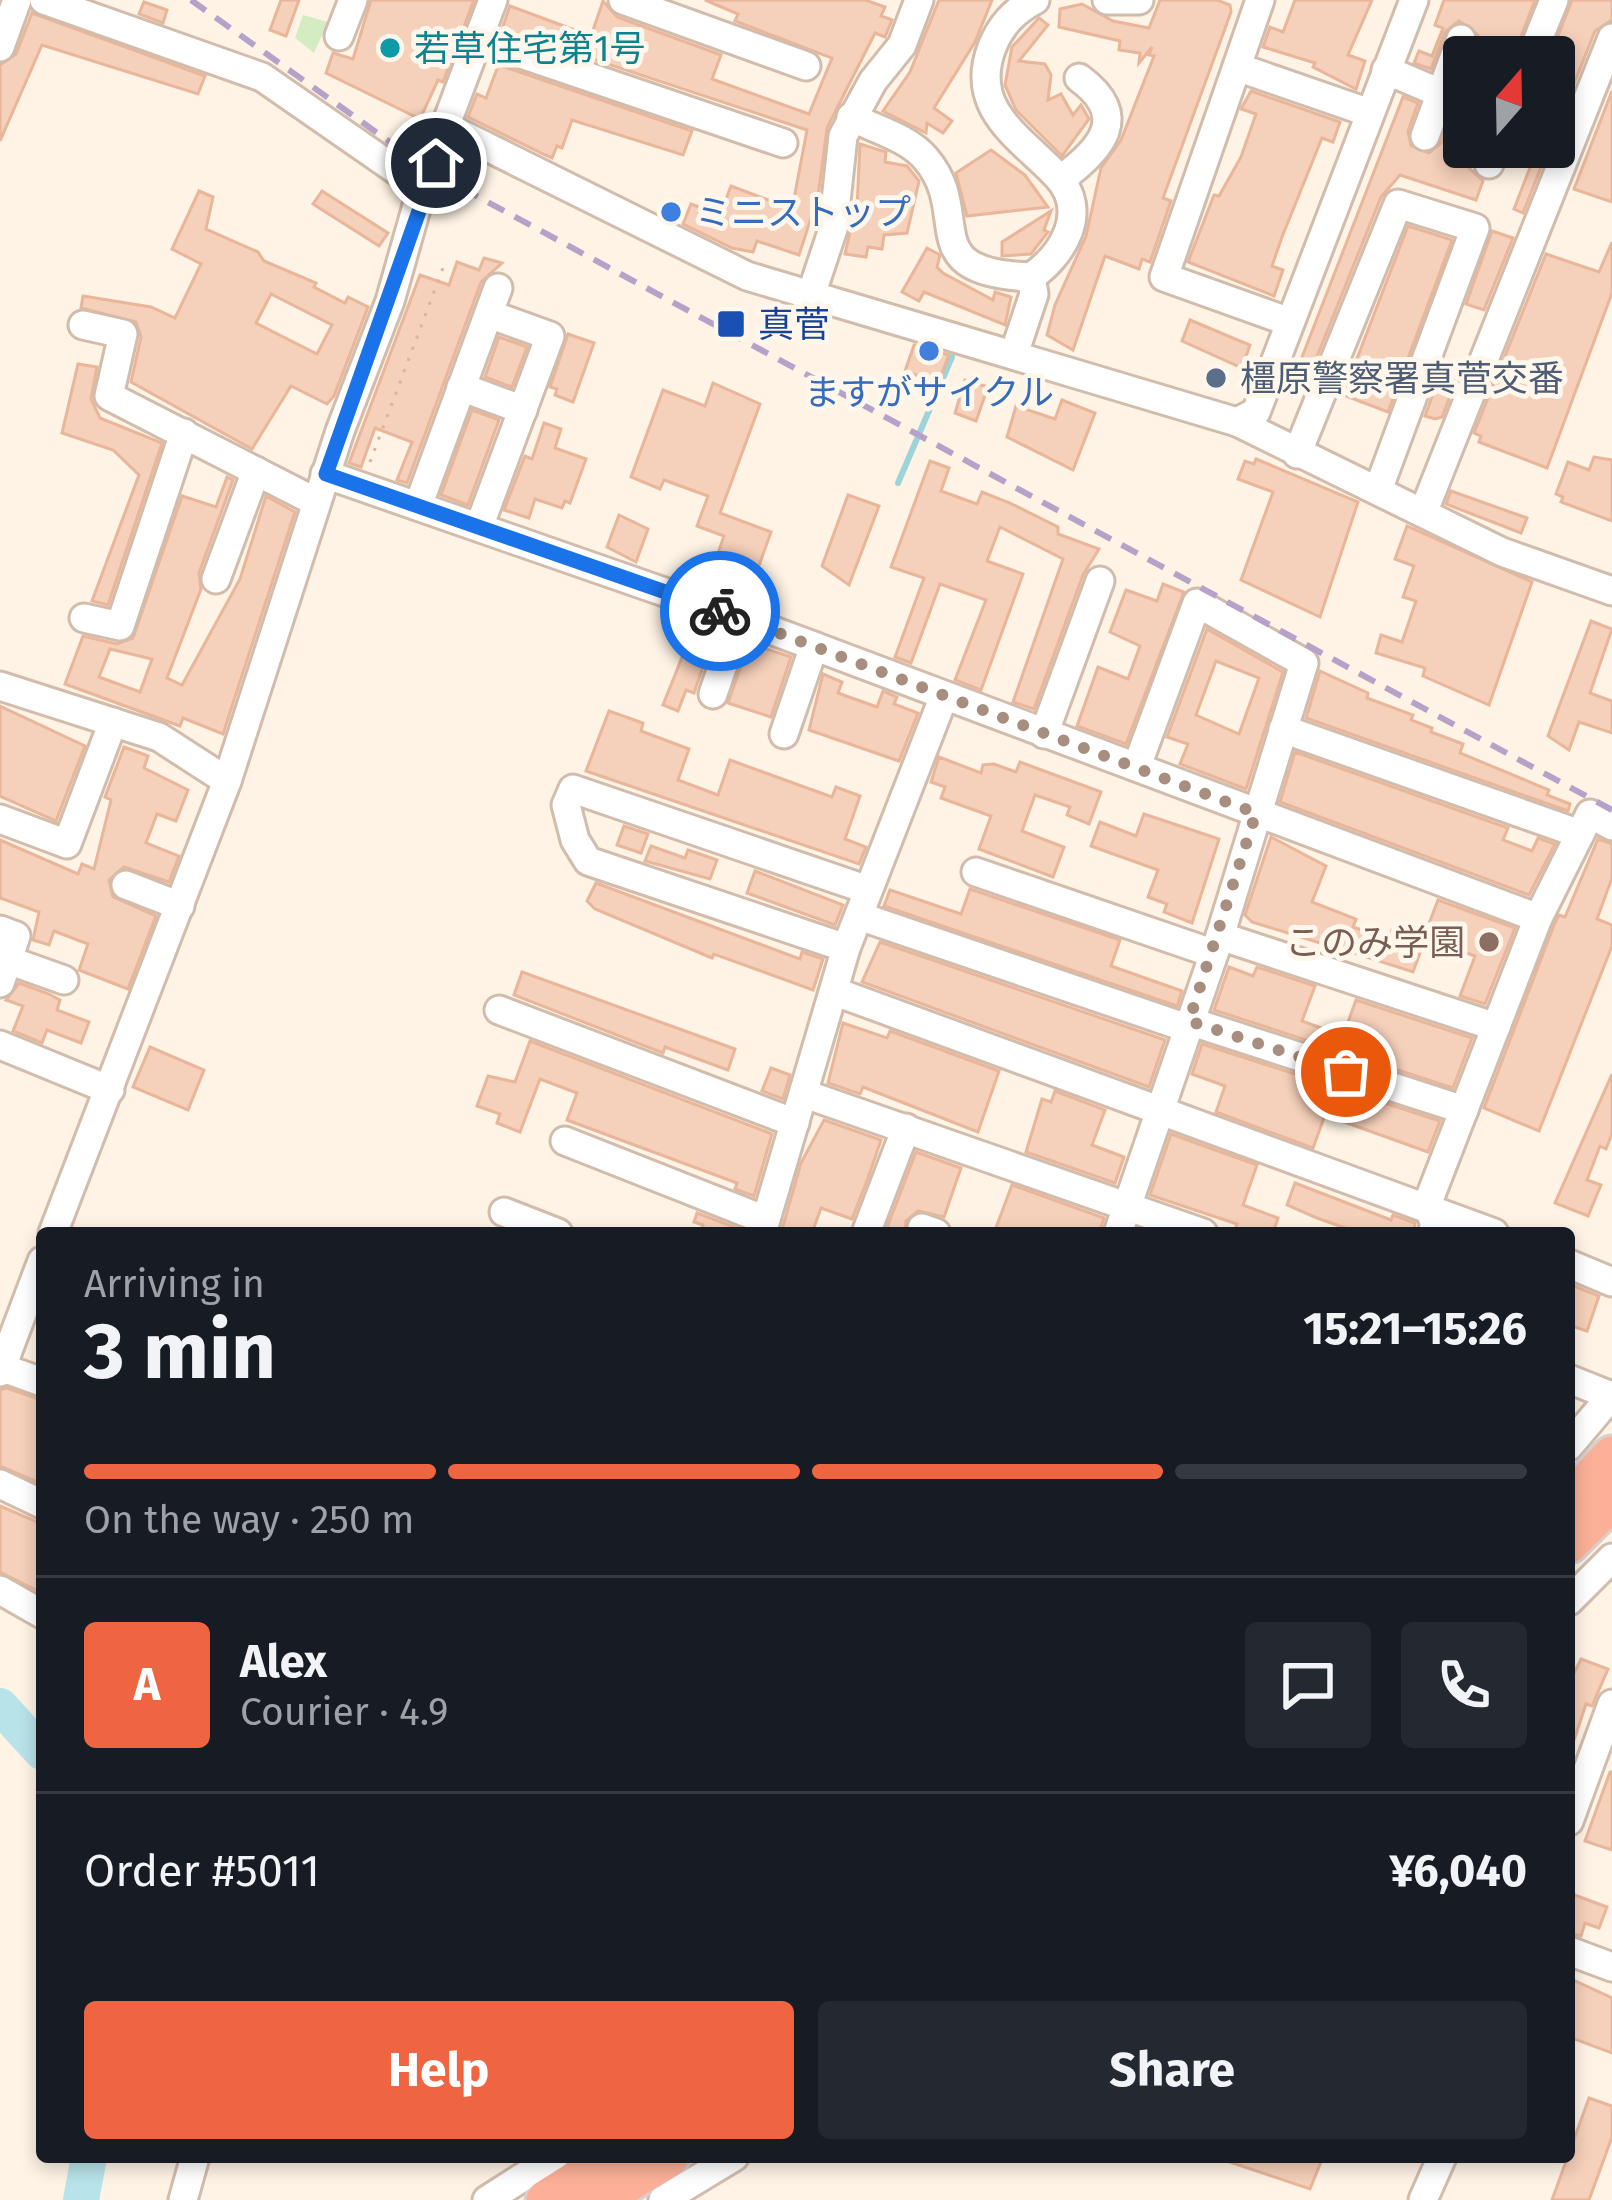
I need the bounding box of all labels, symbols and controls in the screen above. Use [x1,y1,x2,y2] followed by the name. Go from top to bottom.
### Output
[414,27,646,71] place label: 若草住宅第1号
[377,35,403,61] marker: 若草住宅第1号
[1443,36,1575,168] north arrow
[1443,36,1575,168] map controls
[385,112,487,214] pin
[403,130,469,196] icon: home
[695,191,911,235] place label: ミニストップ
[658,199,684,225] marker: ミニストップ
[758,303,830,347] place label: 真菅
[715,308,747,340] marker: 真菅
[916,338,942,364] marker: ますがサイクル
[1240,357,1564,401] place label: 橿原警察署真菅交番
[1203,365,1229,391] marker: 橿原警察署真菅交番
[804,371,1054,415] place label: ますがサイクル
[660,551,780,671] courier
[687,578,753,644] icon: bike
[1285,921,1465,965] place label: このみ学園
[1476,929,1502,955] marker: このみ学園
[1295,1021,1397,1123] pin
[1313,1039,1379,1105] icon: bag
[84,1261,265,1307] text: Arriving in
[1303,1302,1527,1356] text: 15:21–15:26
[84,1305,276,1399] text: 3 min
[84,1497,414,1543] text: On the way · 250 m
[1245,1622,1371,1748] button: chat
[1401,1622,1527,1748] button: phone
[240,1635,327,1689] text: Alex
[134,1658,160,1712] text: A
[240,1689,449,1735] text: Courier · 4.9
[84,1844,320,1898] text: Order #5011
[1389,1844,1527,1898] text: ¥6,040
[84,2001,794,2139] button: Help
[818,2001,1527,2139] button: Share

